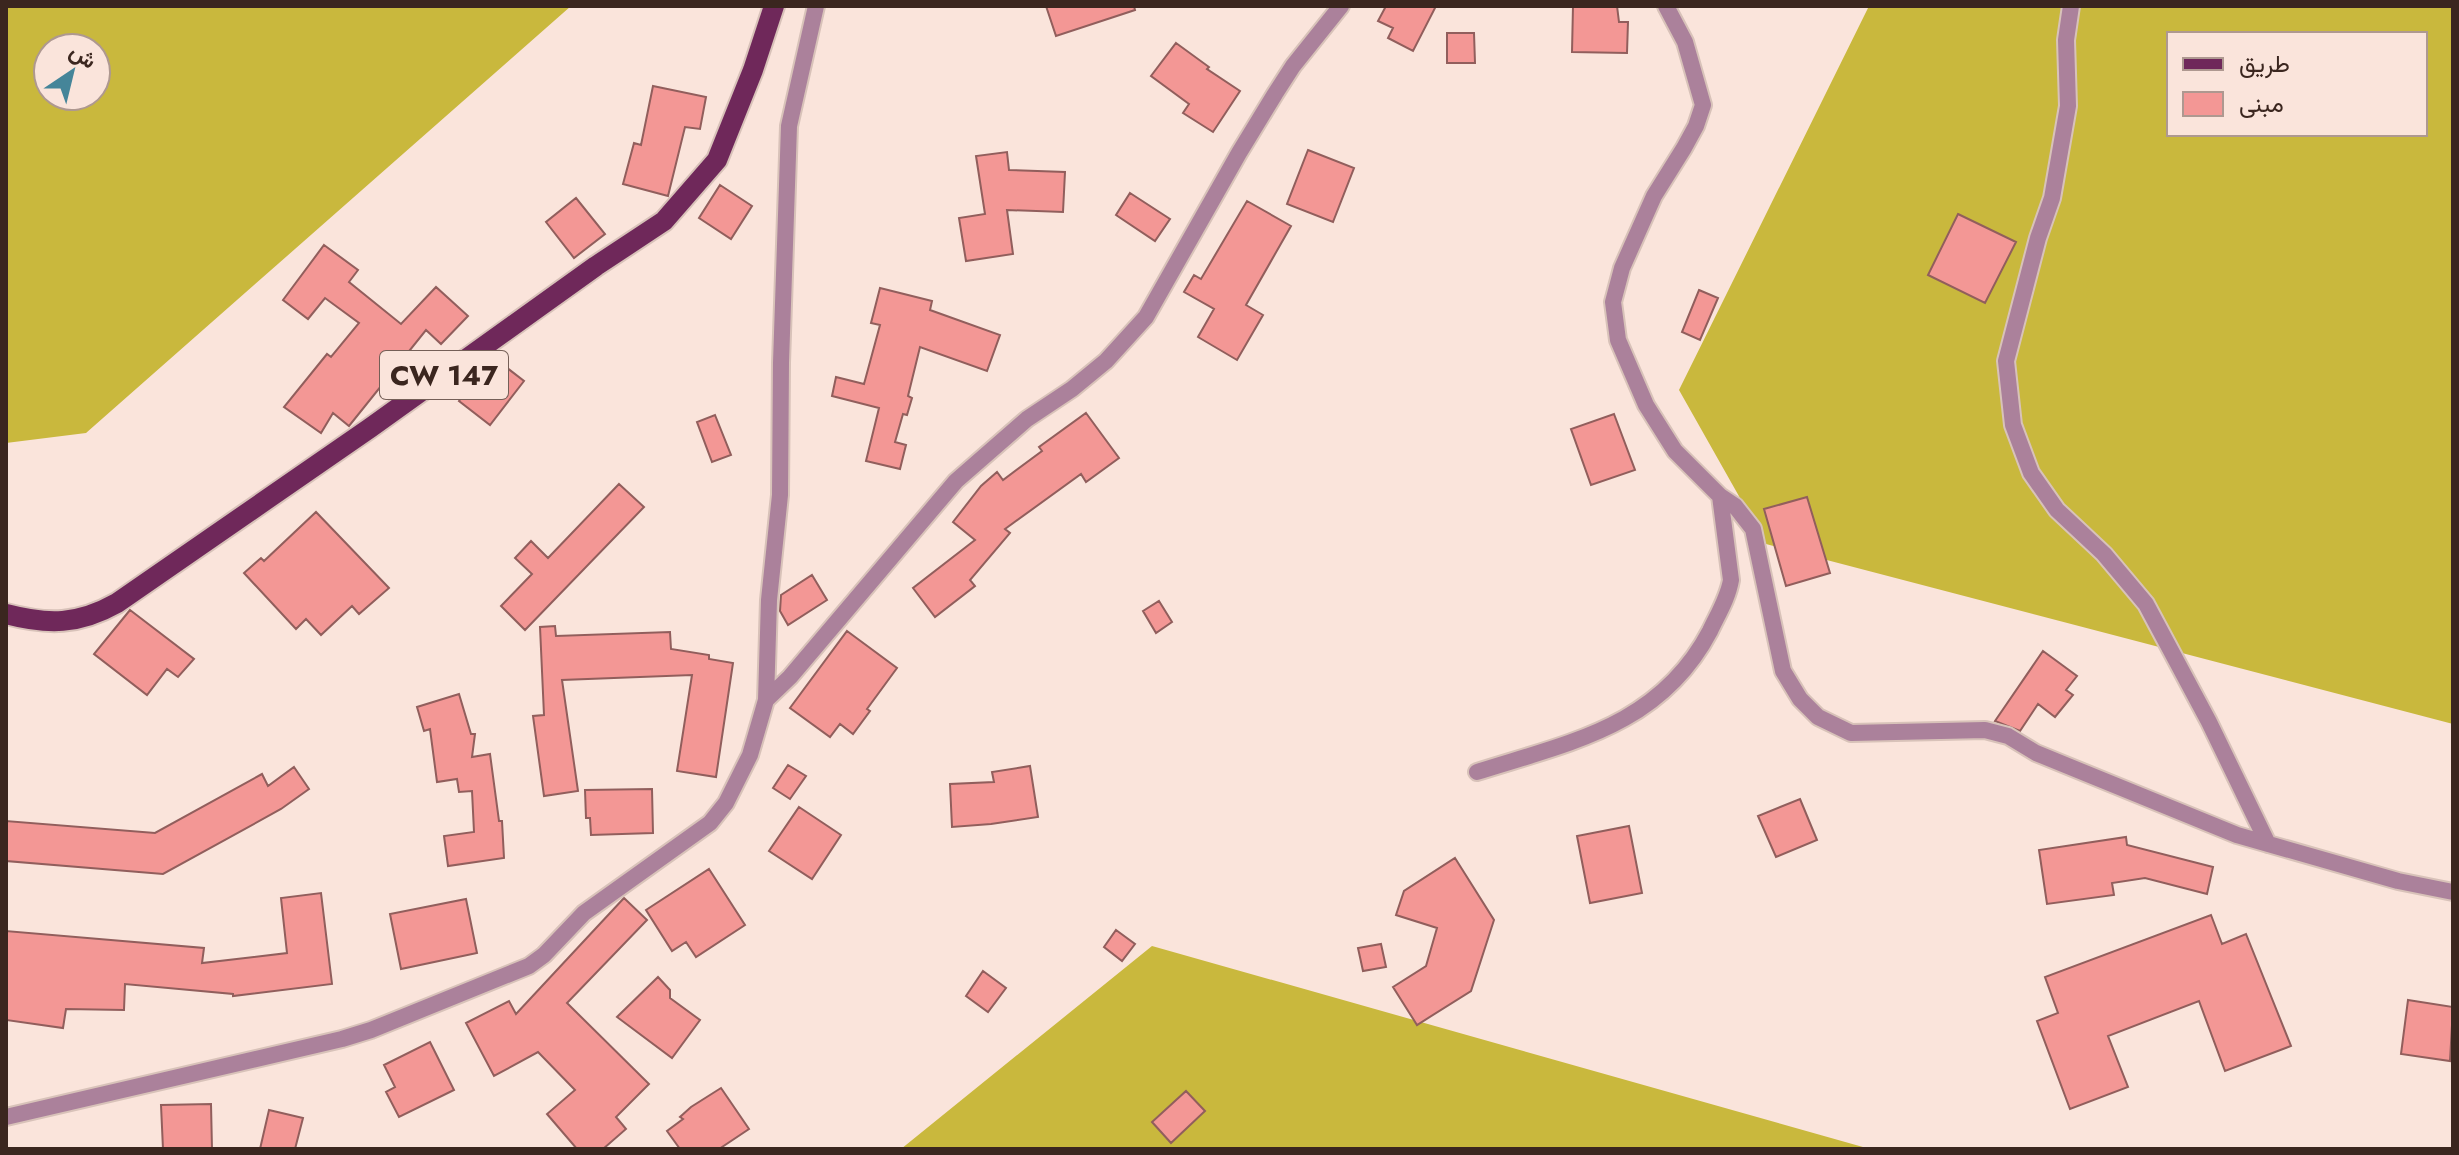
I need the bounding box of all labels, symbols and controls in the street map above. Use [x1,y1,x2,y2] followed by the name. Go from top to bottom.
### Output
[32,32,112,112] north arrow
[2167,32,2427,136] legend
[63,35,103,76] text: ش
[2239,46,2290,81] text: طريق
[2239,86,2284,121] text: مبنى
[380,351,508,399] road number: CW 147

